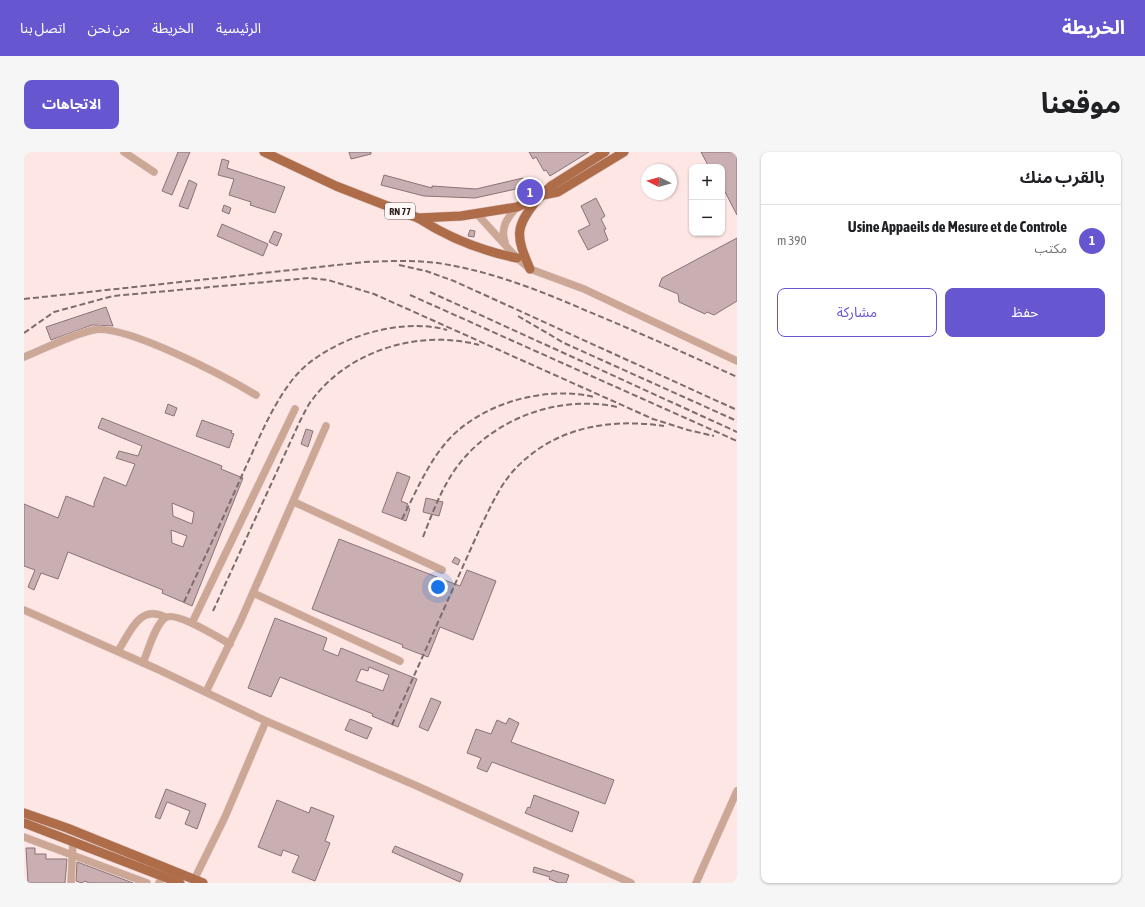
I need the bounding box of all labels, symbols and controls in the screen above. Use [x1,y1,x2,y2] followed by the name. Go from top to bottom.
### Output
[1062,16,1125,38] text: الخريطة
[20,20,66,36] text: اتصل بنا
[88,20,130,36] text: من نحن
[152,20,194,36] text: الخريطة
[216,20,261,36] text: الرئيسية
[24,80,119,129] button: الاتجاهات
[1041,87,1121,119] text: موقعنا
[641,164,677,200] north arrow
[689,164,725,236] map controls
[689,164,725,200] button: +
[1020,167,1105,187] text: بالقرب منك
[517,177,543,207] pin: 1
[689,200,725,236] button: −
[385,203,415,219] road number: RN 77
[848,218,1067,235] text: Usine Appaeils de Mesure et de Controle
[777,233,807,248] text: 390 m
[1089,233,1095,248] text: 1
[1035,241,1067,256] text: مكتب
[777,288,937,337] button: مشاركة
[945,288,1105,337] button: حفظ
[428,577,448,597] your location

